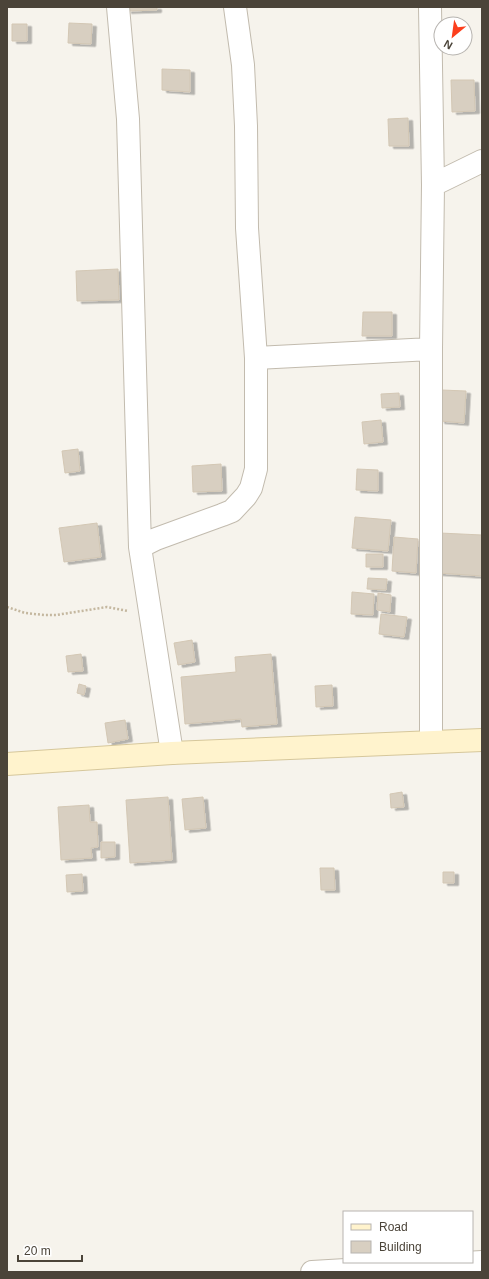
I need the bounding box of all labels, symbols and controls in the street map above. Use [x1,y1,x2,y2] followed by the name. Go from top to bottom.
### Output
[433,16,473,56] north arrow
[442,38,455,52] text: N
[343,1211,473,1263] legend
[379,1220,408,1234] text: Road
[18,1237,82,1263] scale bar
[379,1240,422,1254] text: Building
[24,1244,51,1258] text: 20 m

